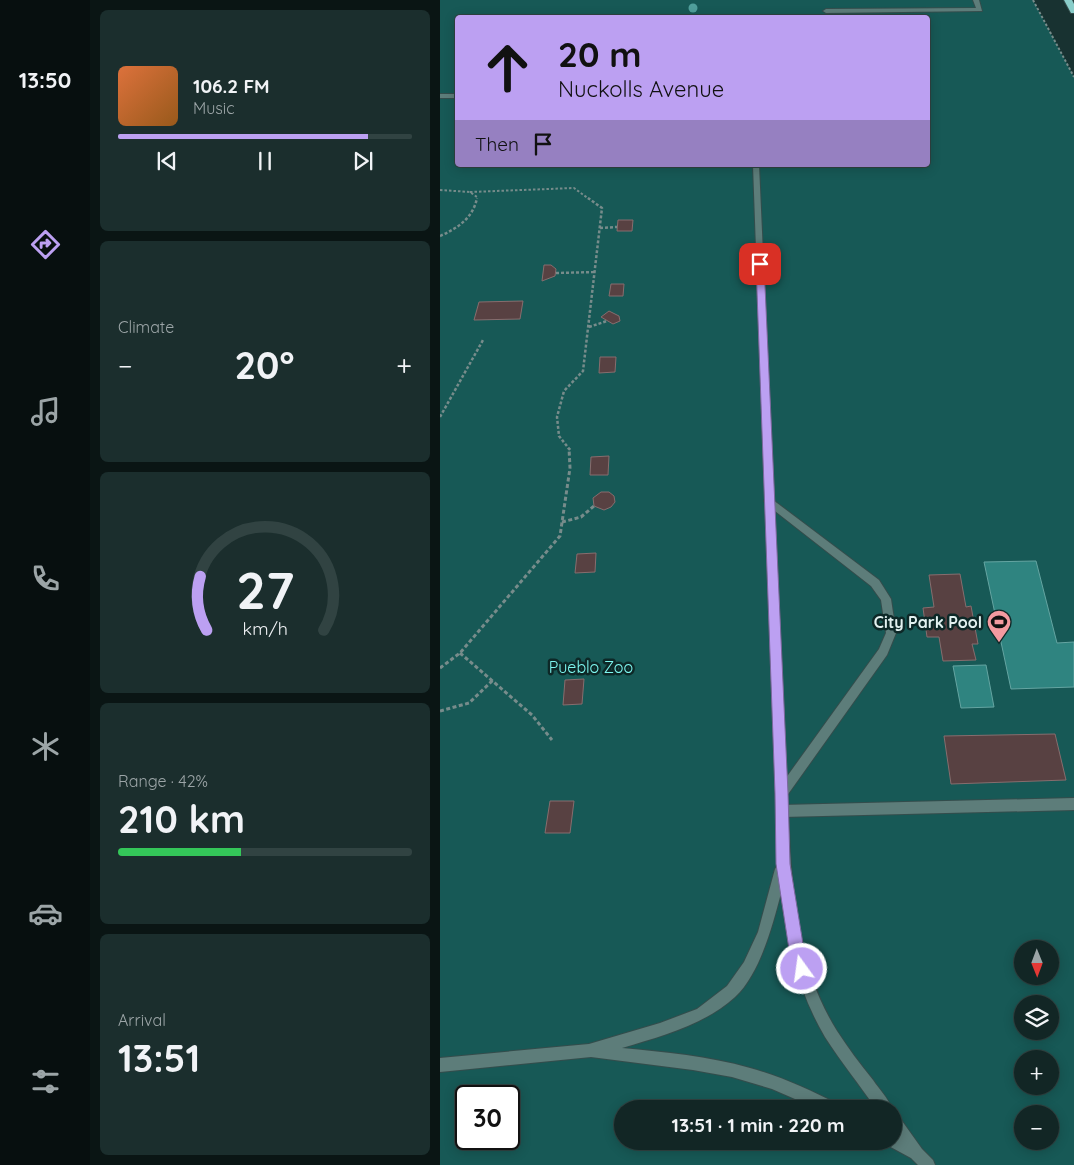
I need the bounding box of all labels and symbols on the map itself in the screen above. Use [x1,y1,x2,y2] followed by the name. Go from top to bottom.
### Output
[739,243,781,285] pin
[986,609,1012,643] sports icon: City Park Pool
[874,612,982,632] place label: City Park Pool
[549,657,633,677] park label: Pueblo Zoo
[1014,940,1059,985] north arrow
[775,942,827,994] position arrow
[455,1085,520,1150] speed limit sign: 30

